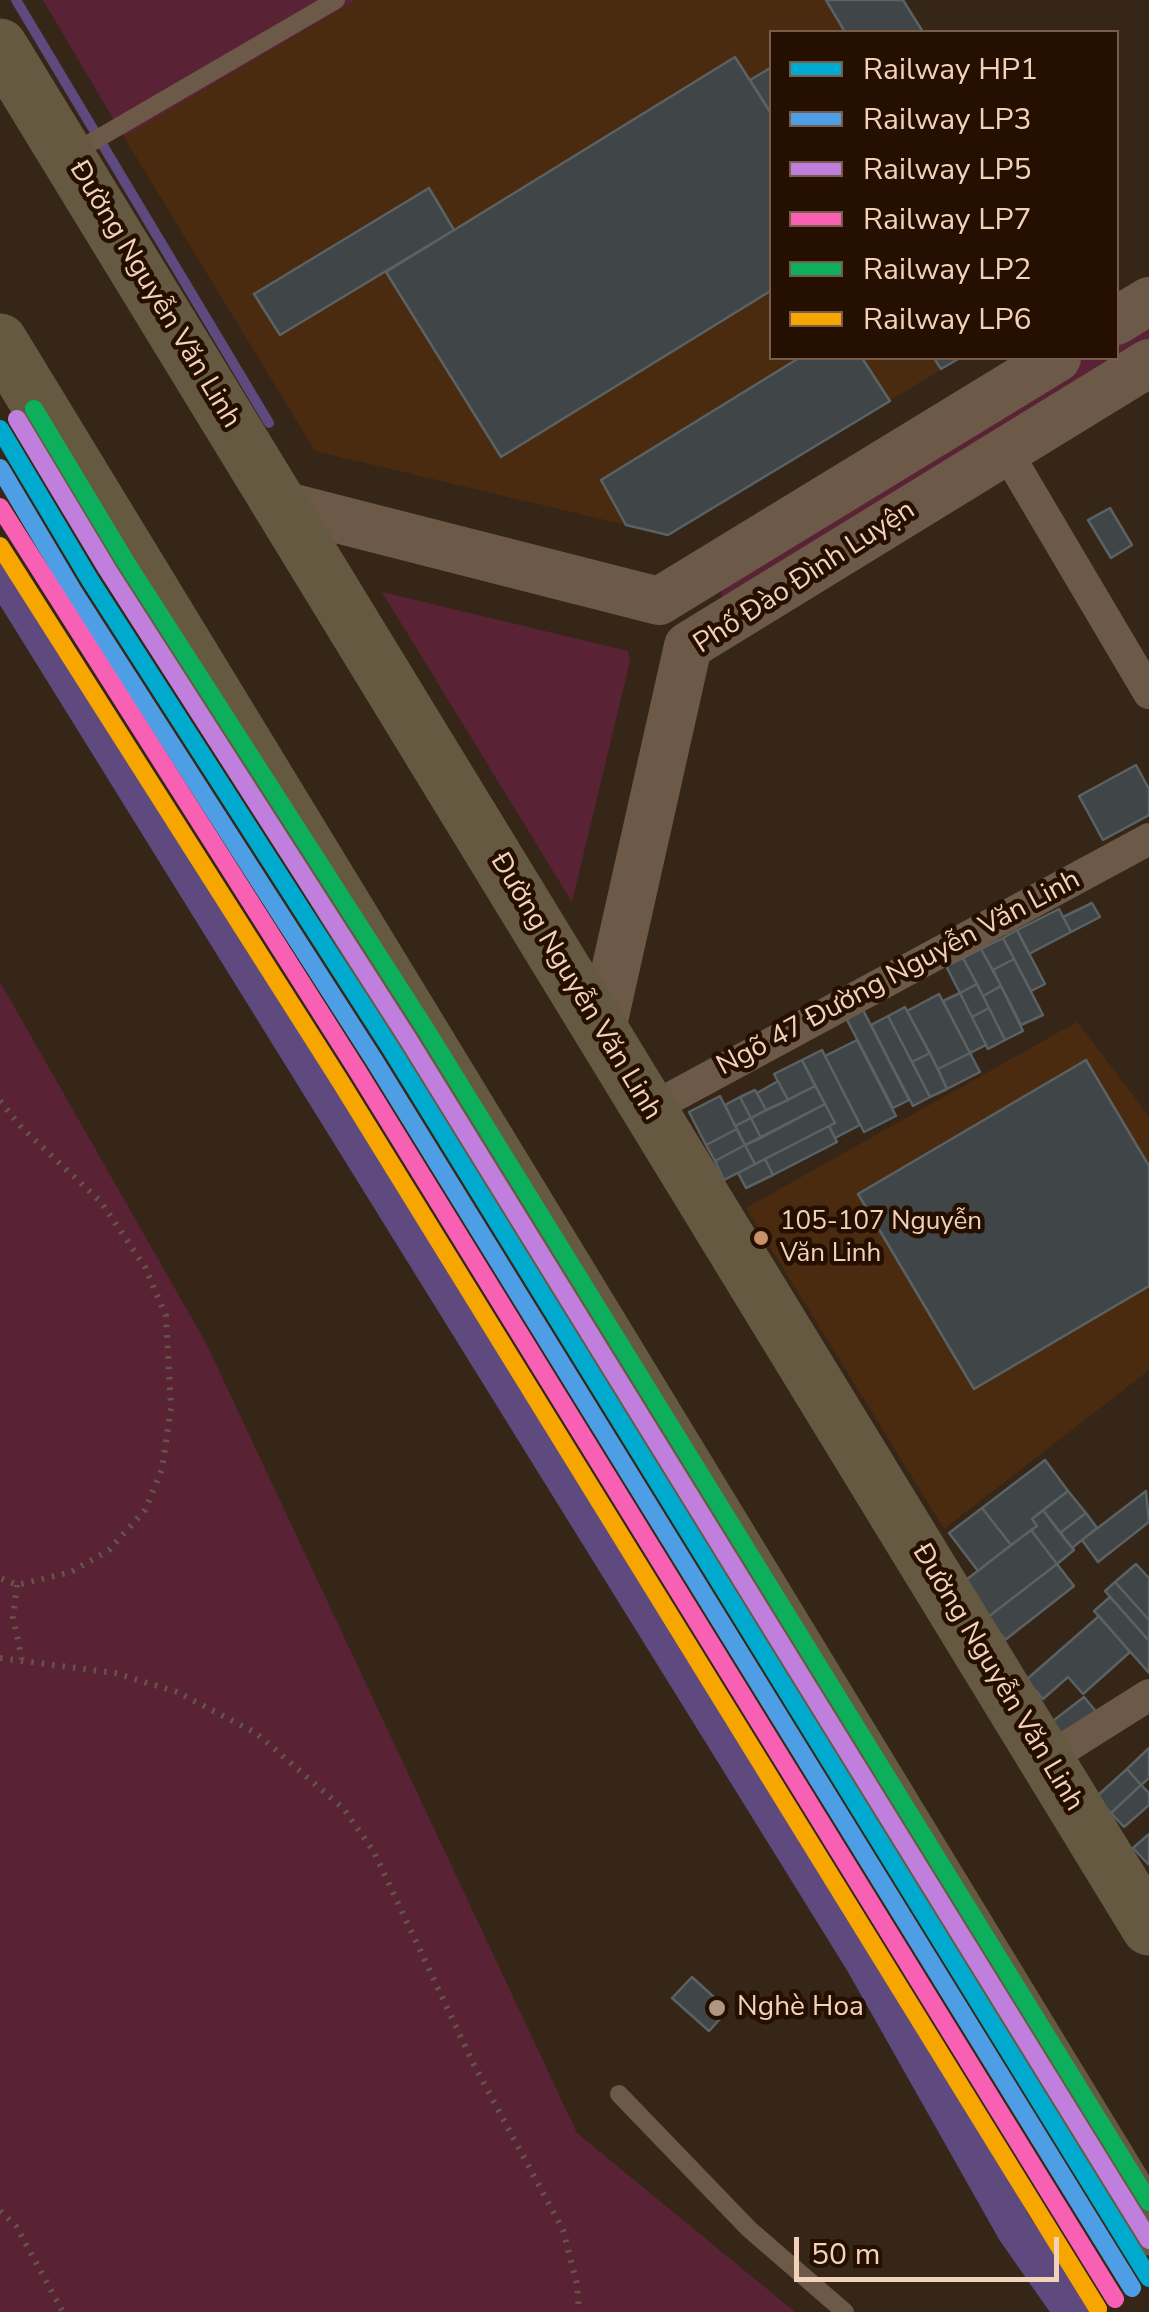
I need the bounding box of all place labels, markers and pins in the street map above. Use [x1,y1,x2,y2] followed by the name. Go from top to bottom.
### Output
[780,1207,982,1268] place label: 105-107 Nguyễn Văn Linh
[751,1228,771,1248] marker: 105-107 Nguyễn Văn Linh
[737,1991,864,2025] place label: Nghè Hoa
[706,1997,728,2019] marker: Nghè Hoa

